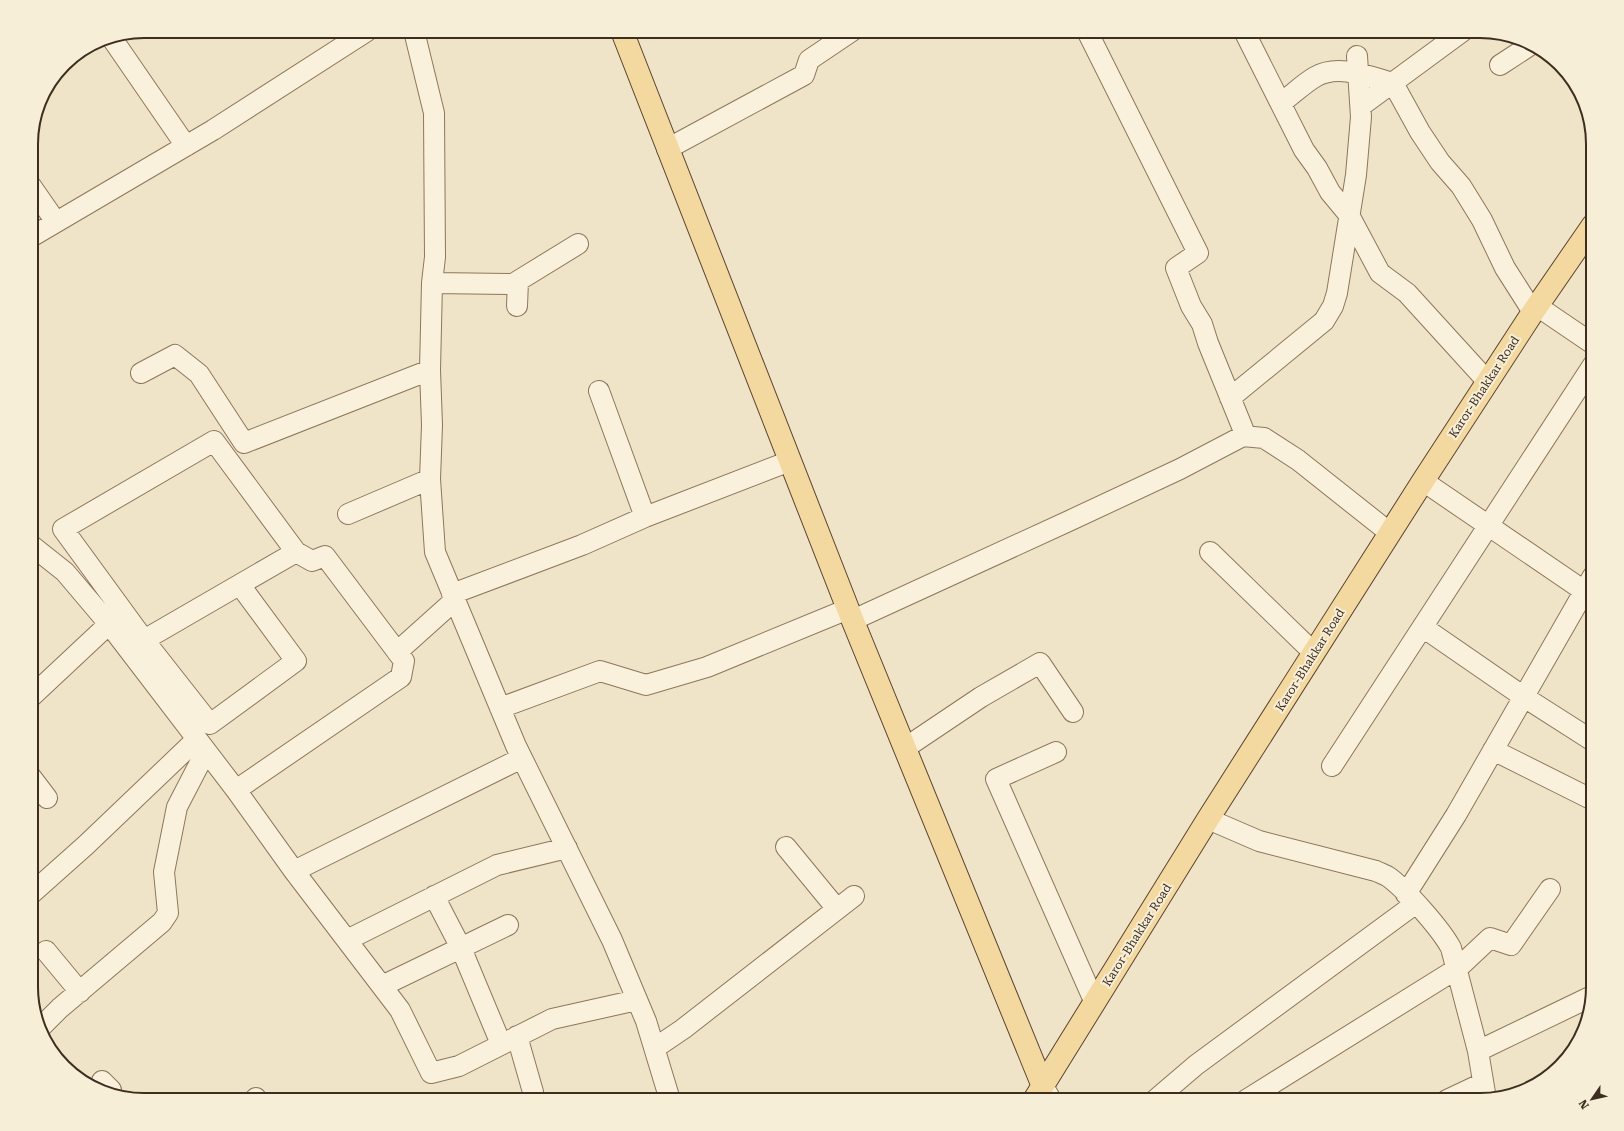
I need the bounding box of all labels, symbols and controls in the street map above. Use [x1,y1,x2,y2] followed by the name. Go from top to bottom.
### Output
[1446,333,1522,440] street label: Karor-Bhakkar Road
[1273,606,1347,714] street label: Karor-Bhakkar Road
[1100,881,1174,989] street label: Karor-Bhakkar Road
[1572,1079,1612,1119] north arrow
[1576,1097,1592,1111] text: N

